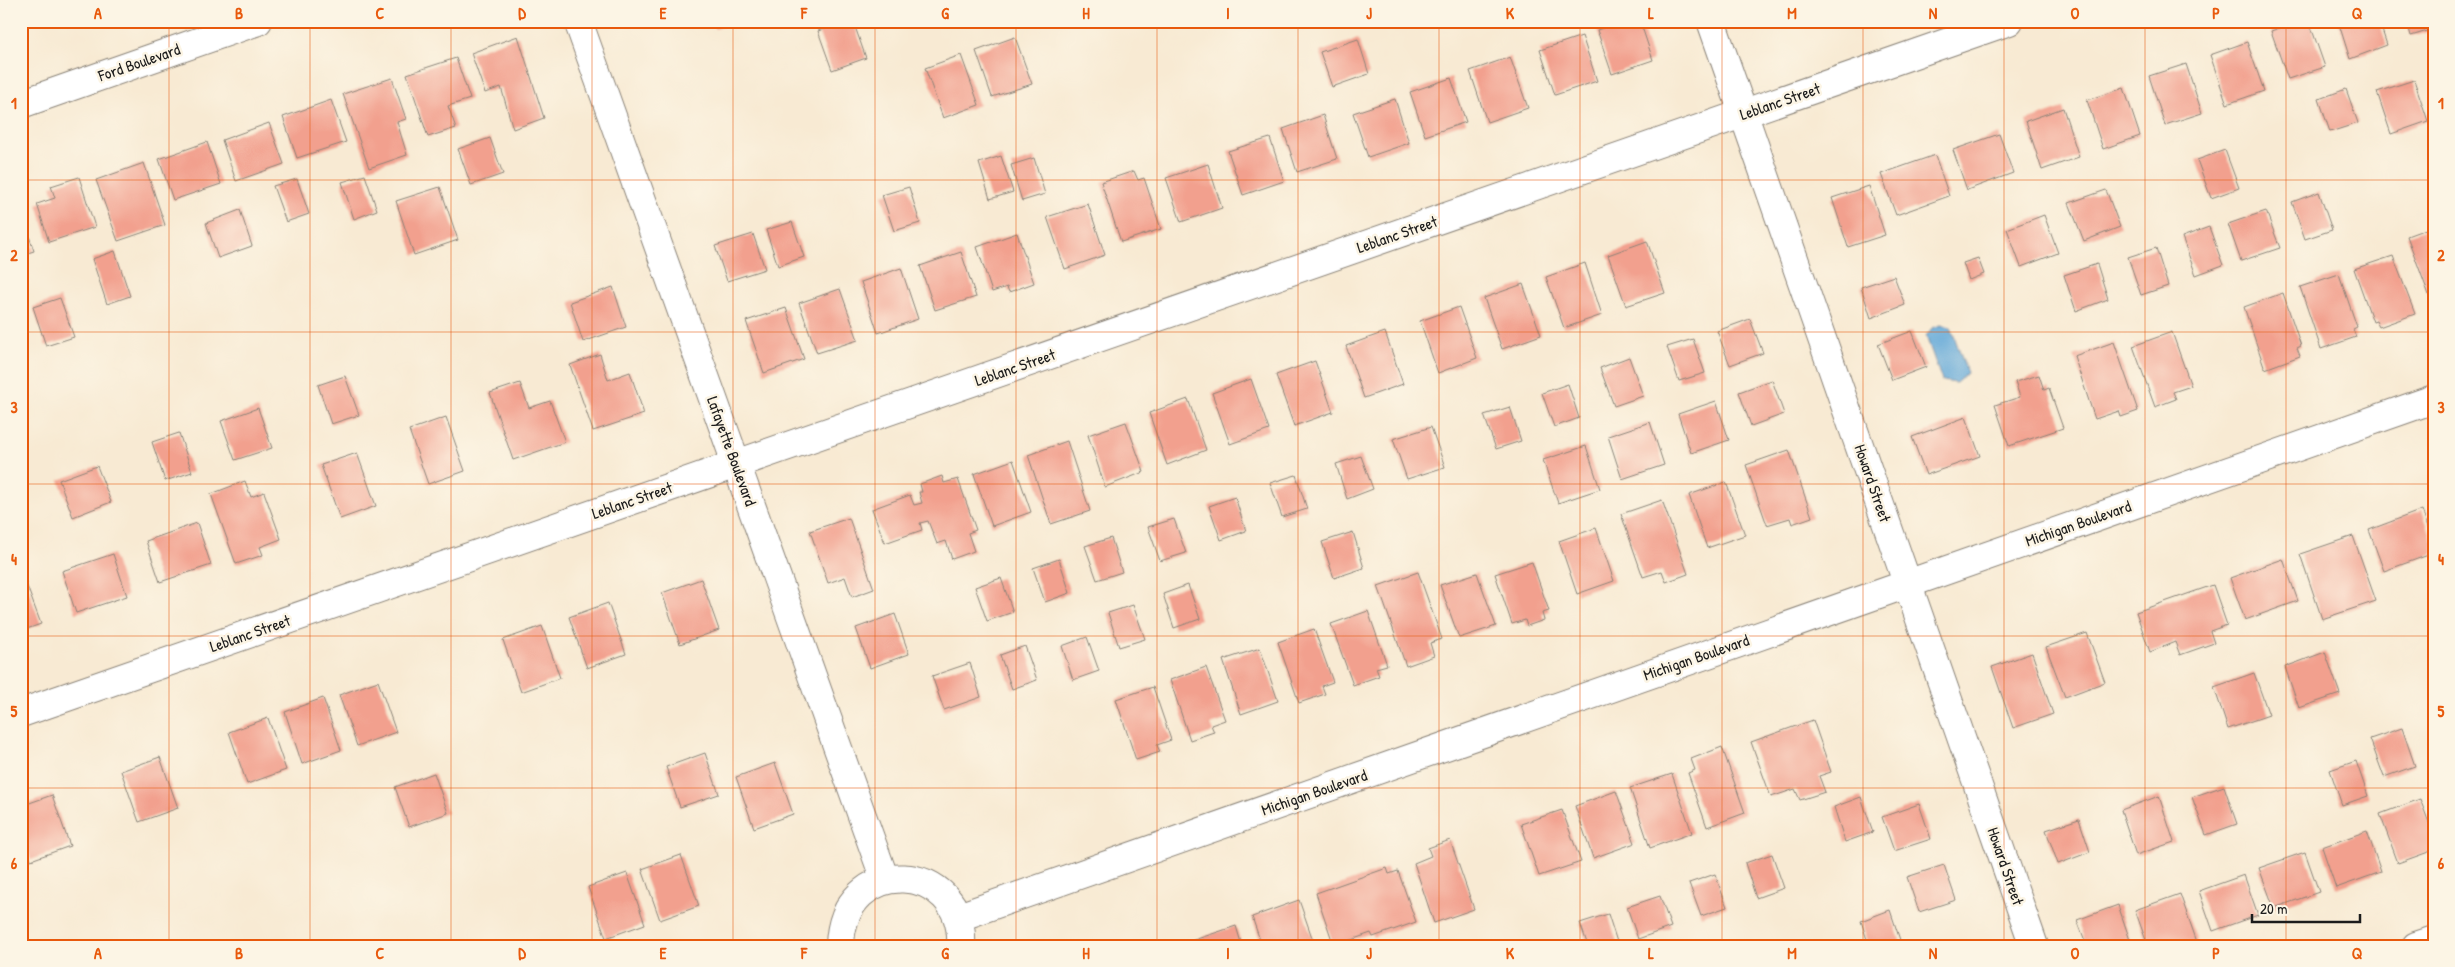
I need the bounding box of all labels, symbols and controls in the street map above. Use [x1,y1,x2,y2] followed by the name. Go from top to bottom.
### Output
[94,2,102,24] text: A
[235,2,243,24] text: B
[376,2,385,24] text: C
[518,2,526,24] text: D
[659,2,667,24] text: E
[800,2,808,24] text: F
[941,2,949,24] text: G
[1082,2,1090,24] text: H
[1226,2,1230,24] text: I
[1366,2,1372,24] text: J
[1506,2,1515,24] text: K
[1648,2,1654,24] text: L
[1787,2,1797,24] text: M
[1929,2,1938,24] text: N
[2071,2,2080,24] text: O
[2212,2,2220,24] text: P
[2352,2,2362,24] text: Q
[94,38,183,87] street label: Ford Boulevard
[1737,77,1824,125] street label: Leblanc Street
[11,92,17,114] text: 1
[2438,92,2444,114] text: 1
[1354,210,1441,258] street label: Leblanc Street
[10,244,18,266] text: 2
[2437,244,2445,266] text: 2
[972,343,1059,391] street label: Leblanc Street
[702,393,762,509] street label: Lafayette Boulevard
[10,396,18,418] text: 3
[2437,396,2445,418] text: 3
[1849,441,1897,525] street label: Howard Street
[589,476,676,524] street label: Leblanc Street
[2022,495,2134,551] street label: Michigan Boulevard
[11,548,17,570] text: 4
[2438,548,2444,570] text: 4
[207,609,294,657] street label: Leblanc Street
[1640,629,1752,685] street label: Michigan Boulevard
[11,700,18,722] text: 5
[2438,700,2445,722] text: 5
[1258,764,1370,820] street label: Michigan Boulevard
[1982,824,2030,908] street label: Howard Street
[11,852,18,874] text: 6
[2438,852,2445,874] text: 6
[2252,892,2360,924] scale bar
[2260,898,2287,919] text: 20 m
[94,942,102,964] text: A
[235,942,243,964] text: B
[376,942,385,964] text: C
[518,942,526,964] text: D
[659,942,667,964] text: E
[800,942,808,964] text: F
[941,942,949,964] text: G
[1082,942,1090,964] text: H
[1226,942,1230,964] text: I
[1366,942,1372,964] text: J
[1506,942,1515,964] text: K
[1648,942,1654,964] text: L
[1787,942,1797,964] text: M
[1929,942,1938,964] text: N
[2071,942,2080,964] text: O
[2212,942,2220,964] text: P
[2352,942,2362,964] text: Q

